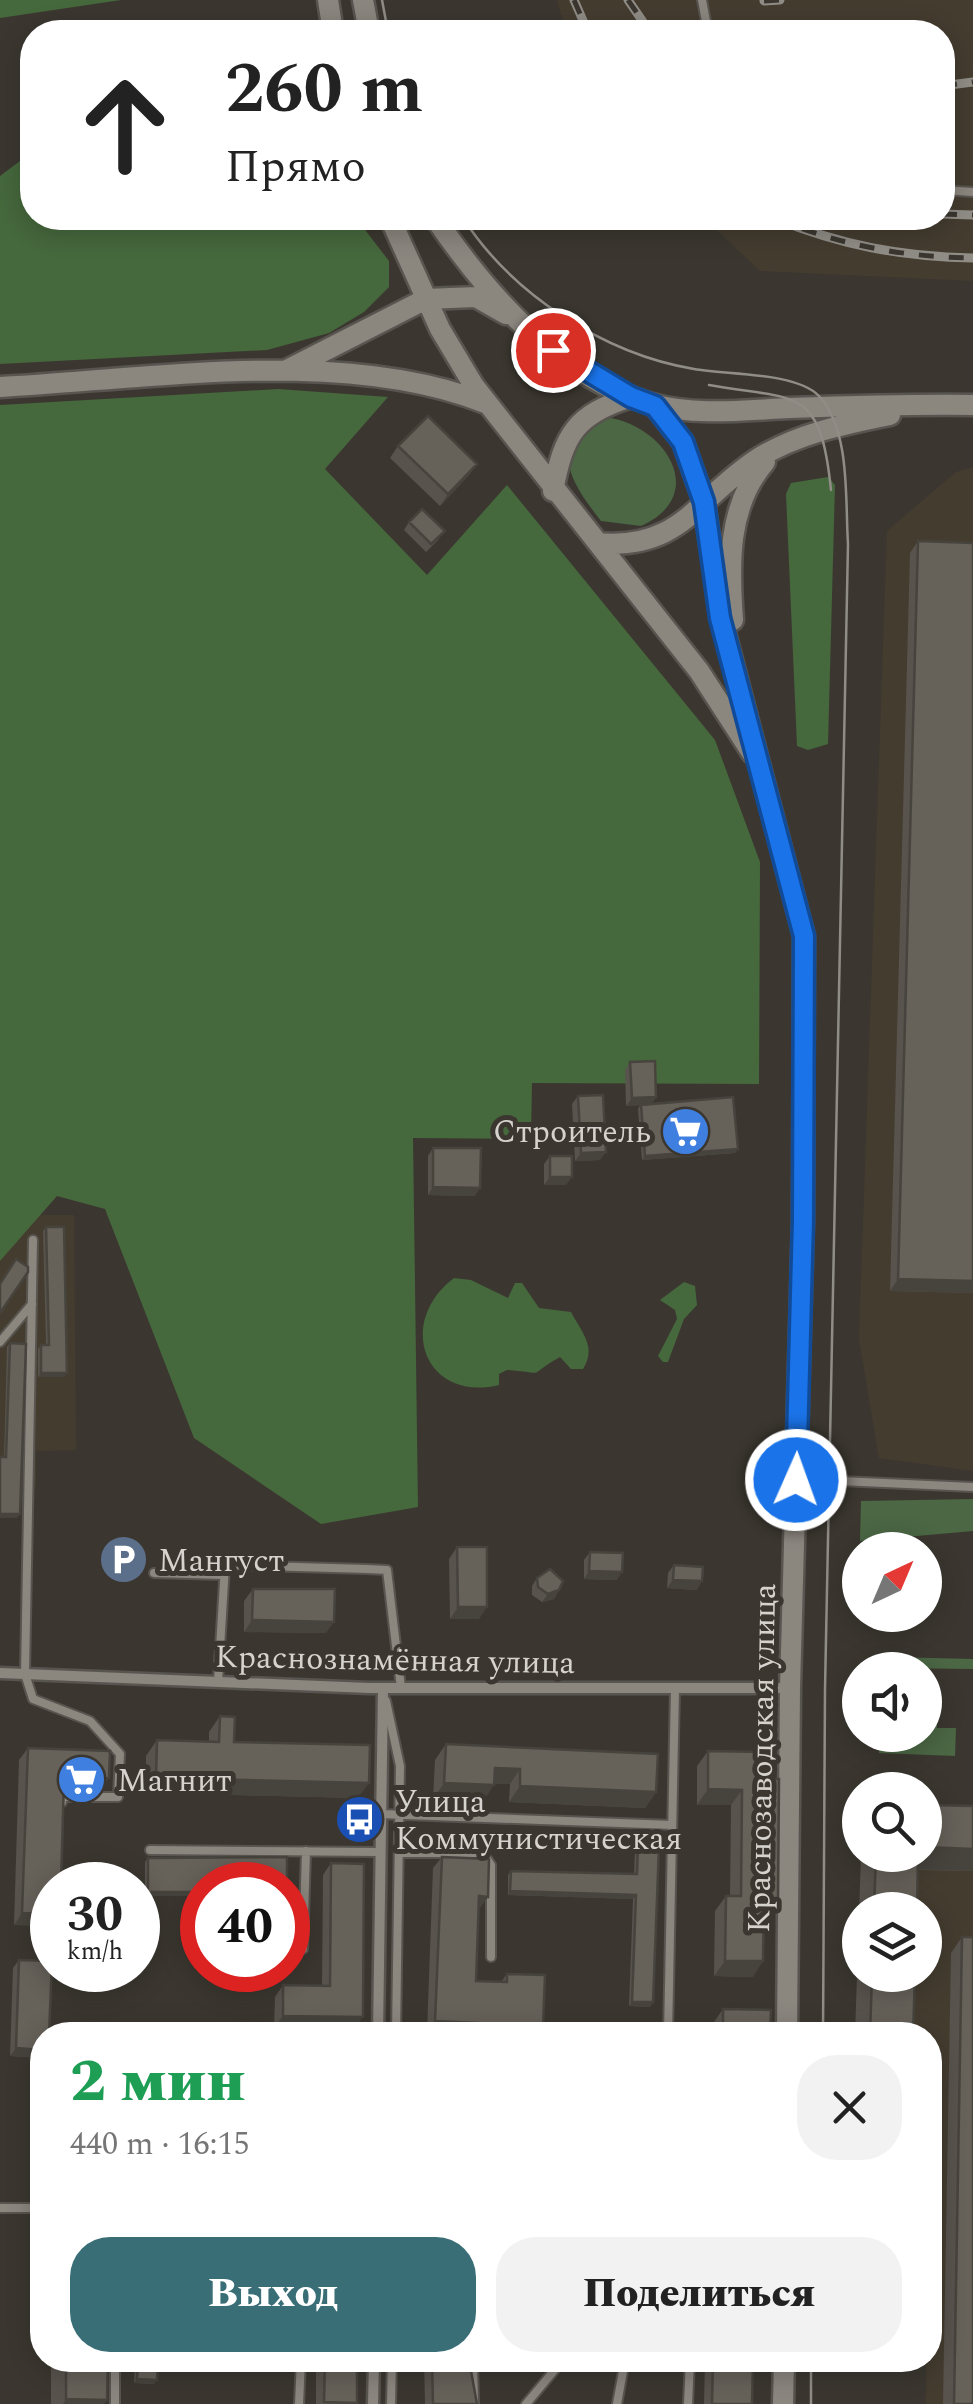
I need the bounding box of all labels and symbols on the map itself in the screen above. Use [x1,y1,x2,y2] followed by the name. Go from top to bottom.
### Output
[511,308,596,393] pin
[660,1105,712,1157] supermarket icon: Строитель
[493,1108,651,1157] place label: Строитель
[744,1428,848,1532] position arrow
[842,1532,942,1632] north arrow
[97,1534,149,1586] parking icon: Мангуст
[158,1537,284,1586] place label: Мангуст
[735,1583,790,1933] street label: Краснозаводская улица
[214,1633,576,1688] street label: Краснознамённая улица
[56,1754,108,1806] supermarket icon: Магнит
[117,1757,232,1806] place label: Магнит
[395,1778,682,1864] place label: Улица Коммунистическая
[334,1793,386,1845] bus stop icon: Улица Коммунистическая
[180,1862,310,1992] speed limit sign: 40

